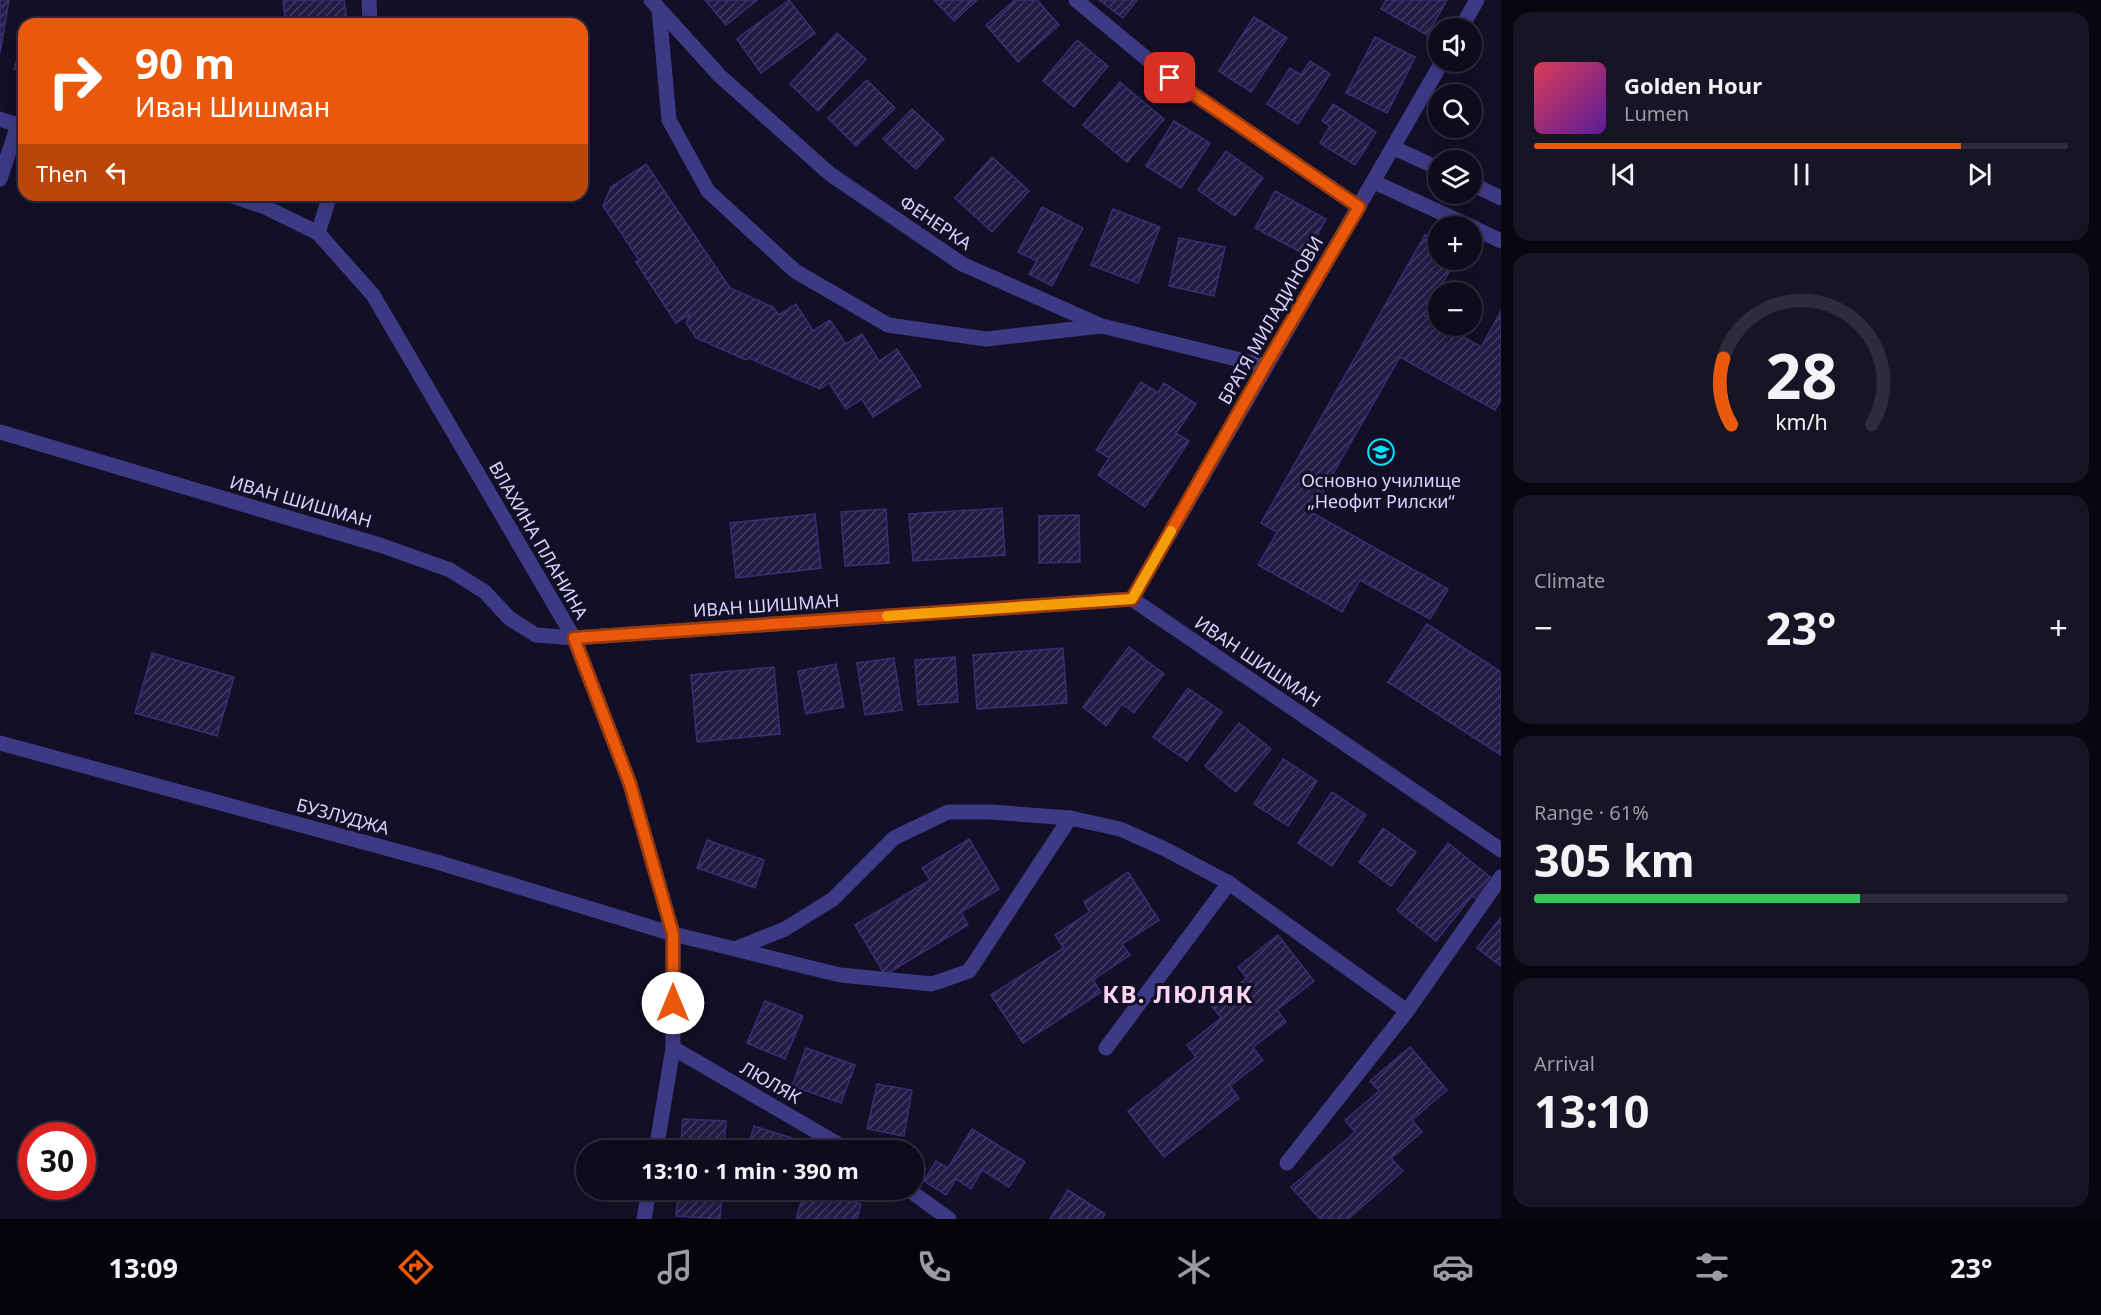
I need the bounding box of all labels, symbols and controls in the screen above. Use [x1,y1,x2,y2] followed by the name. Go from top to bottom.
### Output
[1428,18,1482,336] map controls
[1428,18,1482,72] button: sound
[135,34,235,91] text: 90 m
[36,42,114,120] icon: right
[1144,52,1195,103] pin
[1153,61,1186,94] icon: arrive
[1624,70,1762,100] text: Golden Hour
[1428,84,1482,138] button: search
[135,88,330,125] text: Иван Шишман
[1624,100,1689,127] text: Lumen
[1428,150,1482,204] button: layers
[100,156,133,189] icon: left
[36,158,88,188] text: Then
[1607,158,1640,191] icon: previous
[1785,158,1818,191] icon: pause
[1963,158,1996,191] icon: next
[895,189,977,255] street label: ФЕНЕРКА
[1428,216,1482,270] button: +
[1212,231,1328,409] street label: БРАТЯ МИЛАДИНОВИ
[1428,282,1482,336] button: −
[1765,332,1837,417] text: 28
[1775,408,1827,437] text: km/h
[1366,437,1396,467] school or university icon: Основно училище „Неофит Рилски“
[484,457,594,624] street label: ВЛАХИНА ПЛАНИНА
[1301,468,1461,513] place label: Основно училище „Неофит Рилски“
[227,469,375,533] street label: ИВАН ШИШМАН
[1534,567,1605,594] text: Climate
[692,588,840,622] street label: ИВАН ШИШМАН
[1766,597,1836,658] text: 23°
[1534,605,1553,650] text: −
[2049,605,2068,650] text: +
[1190,610,1326,712] street label: ИВАН ШИШМАН
[294,792,393,840] street label: БУЗЛУДЖА
[1534,799,1649,826] text: Range · 61%
[1534,829,1695,890] text: 305 km
[641,971,705,1035] position arrow
[1102,977,1254,1010] district label: КВ. ЛЮЛЯК
[1534,1050,1595,1077] text: Arrival
[737,1055,806,1109] street label: ЛЮЛЯК
[1534,1080,1650,1141] text: 13:10
[18,1122,96,1200] speed limit sign: 30
[641,1155,859,1185] text: 13:10 · 1 min · 390 m
[395,1246,437,1288] icon: directions
[654,1246,696,1288] icon: music
[913,1246,955,1288] icon: phone
[1173,1246,1215,1288] icon: climate
[1432,1246,1474,1288] icon: car
[1691,1246,1733,1288] icon: filters
[109,1249,178,1286] text: 13:09
[1950,1249,1992,1286] text: 23°

